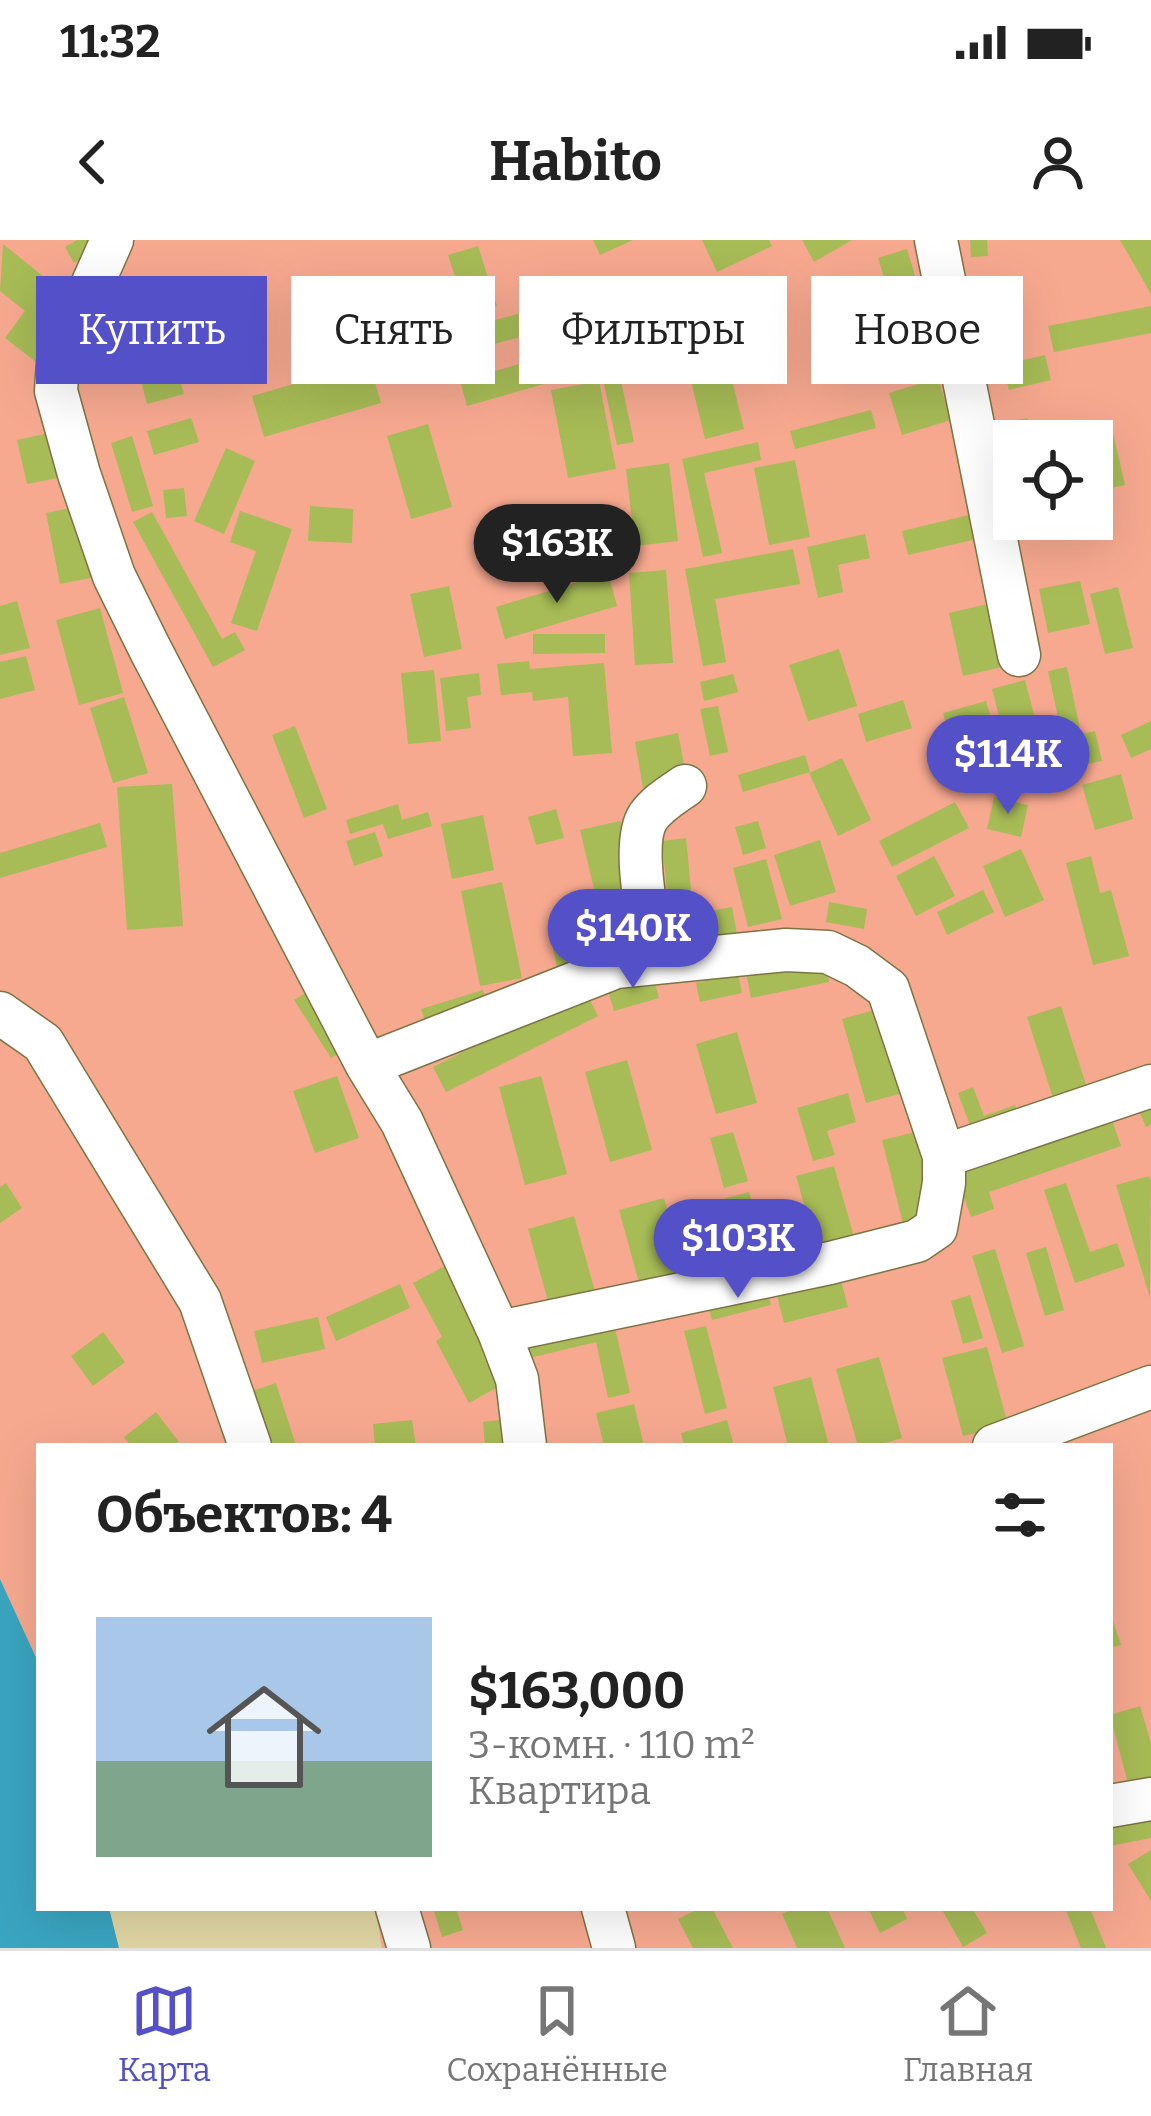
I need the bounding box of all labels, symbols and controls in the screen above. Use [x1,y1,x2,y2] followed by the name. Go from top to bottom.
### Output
[60,15,161,69] text: 11:32
[60,129,126,195] icon: back
[1025,129,1091,195] icon: person
[489,130,662,194] text: Habito
[36,276,267,384] chip: Купить
[291,276,495,384] chip: Снять
[519,276,787,384] chip: Фильтры
[811,276,1023,384] chip: Новое
[993,420,1113,540] map controls
[993,420,1113,540] button: locate
[473,504,641,606] pin: $163K
[501,520,613,566] text: $163K
[924,715,1092,817] pin: $114K
[954,731,1062,777] text: $114K
[549,889,717,991] pin: $140K
[575,905,691,951] text: $140K
[654,1199,822,1301] pin: $103K
[681,1215,795,1261] text: $103K
[987,1482,1053,1548] icon: filters
[96,1484,392,1546] text: Объектов: 4
[468,1660,685,1722] text: $163,000
[192,1665,336,1809] icon: home
[468,1722,755,1768] text: 3-комн. · 110 m²
[468,1768,651,1814] text: Квартира
[118,1978,211,2090] tab: Карта
[446,1978,668,2090] tab: Сохранённые
[903,1978,1033,2090] tab: Главная

